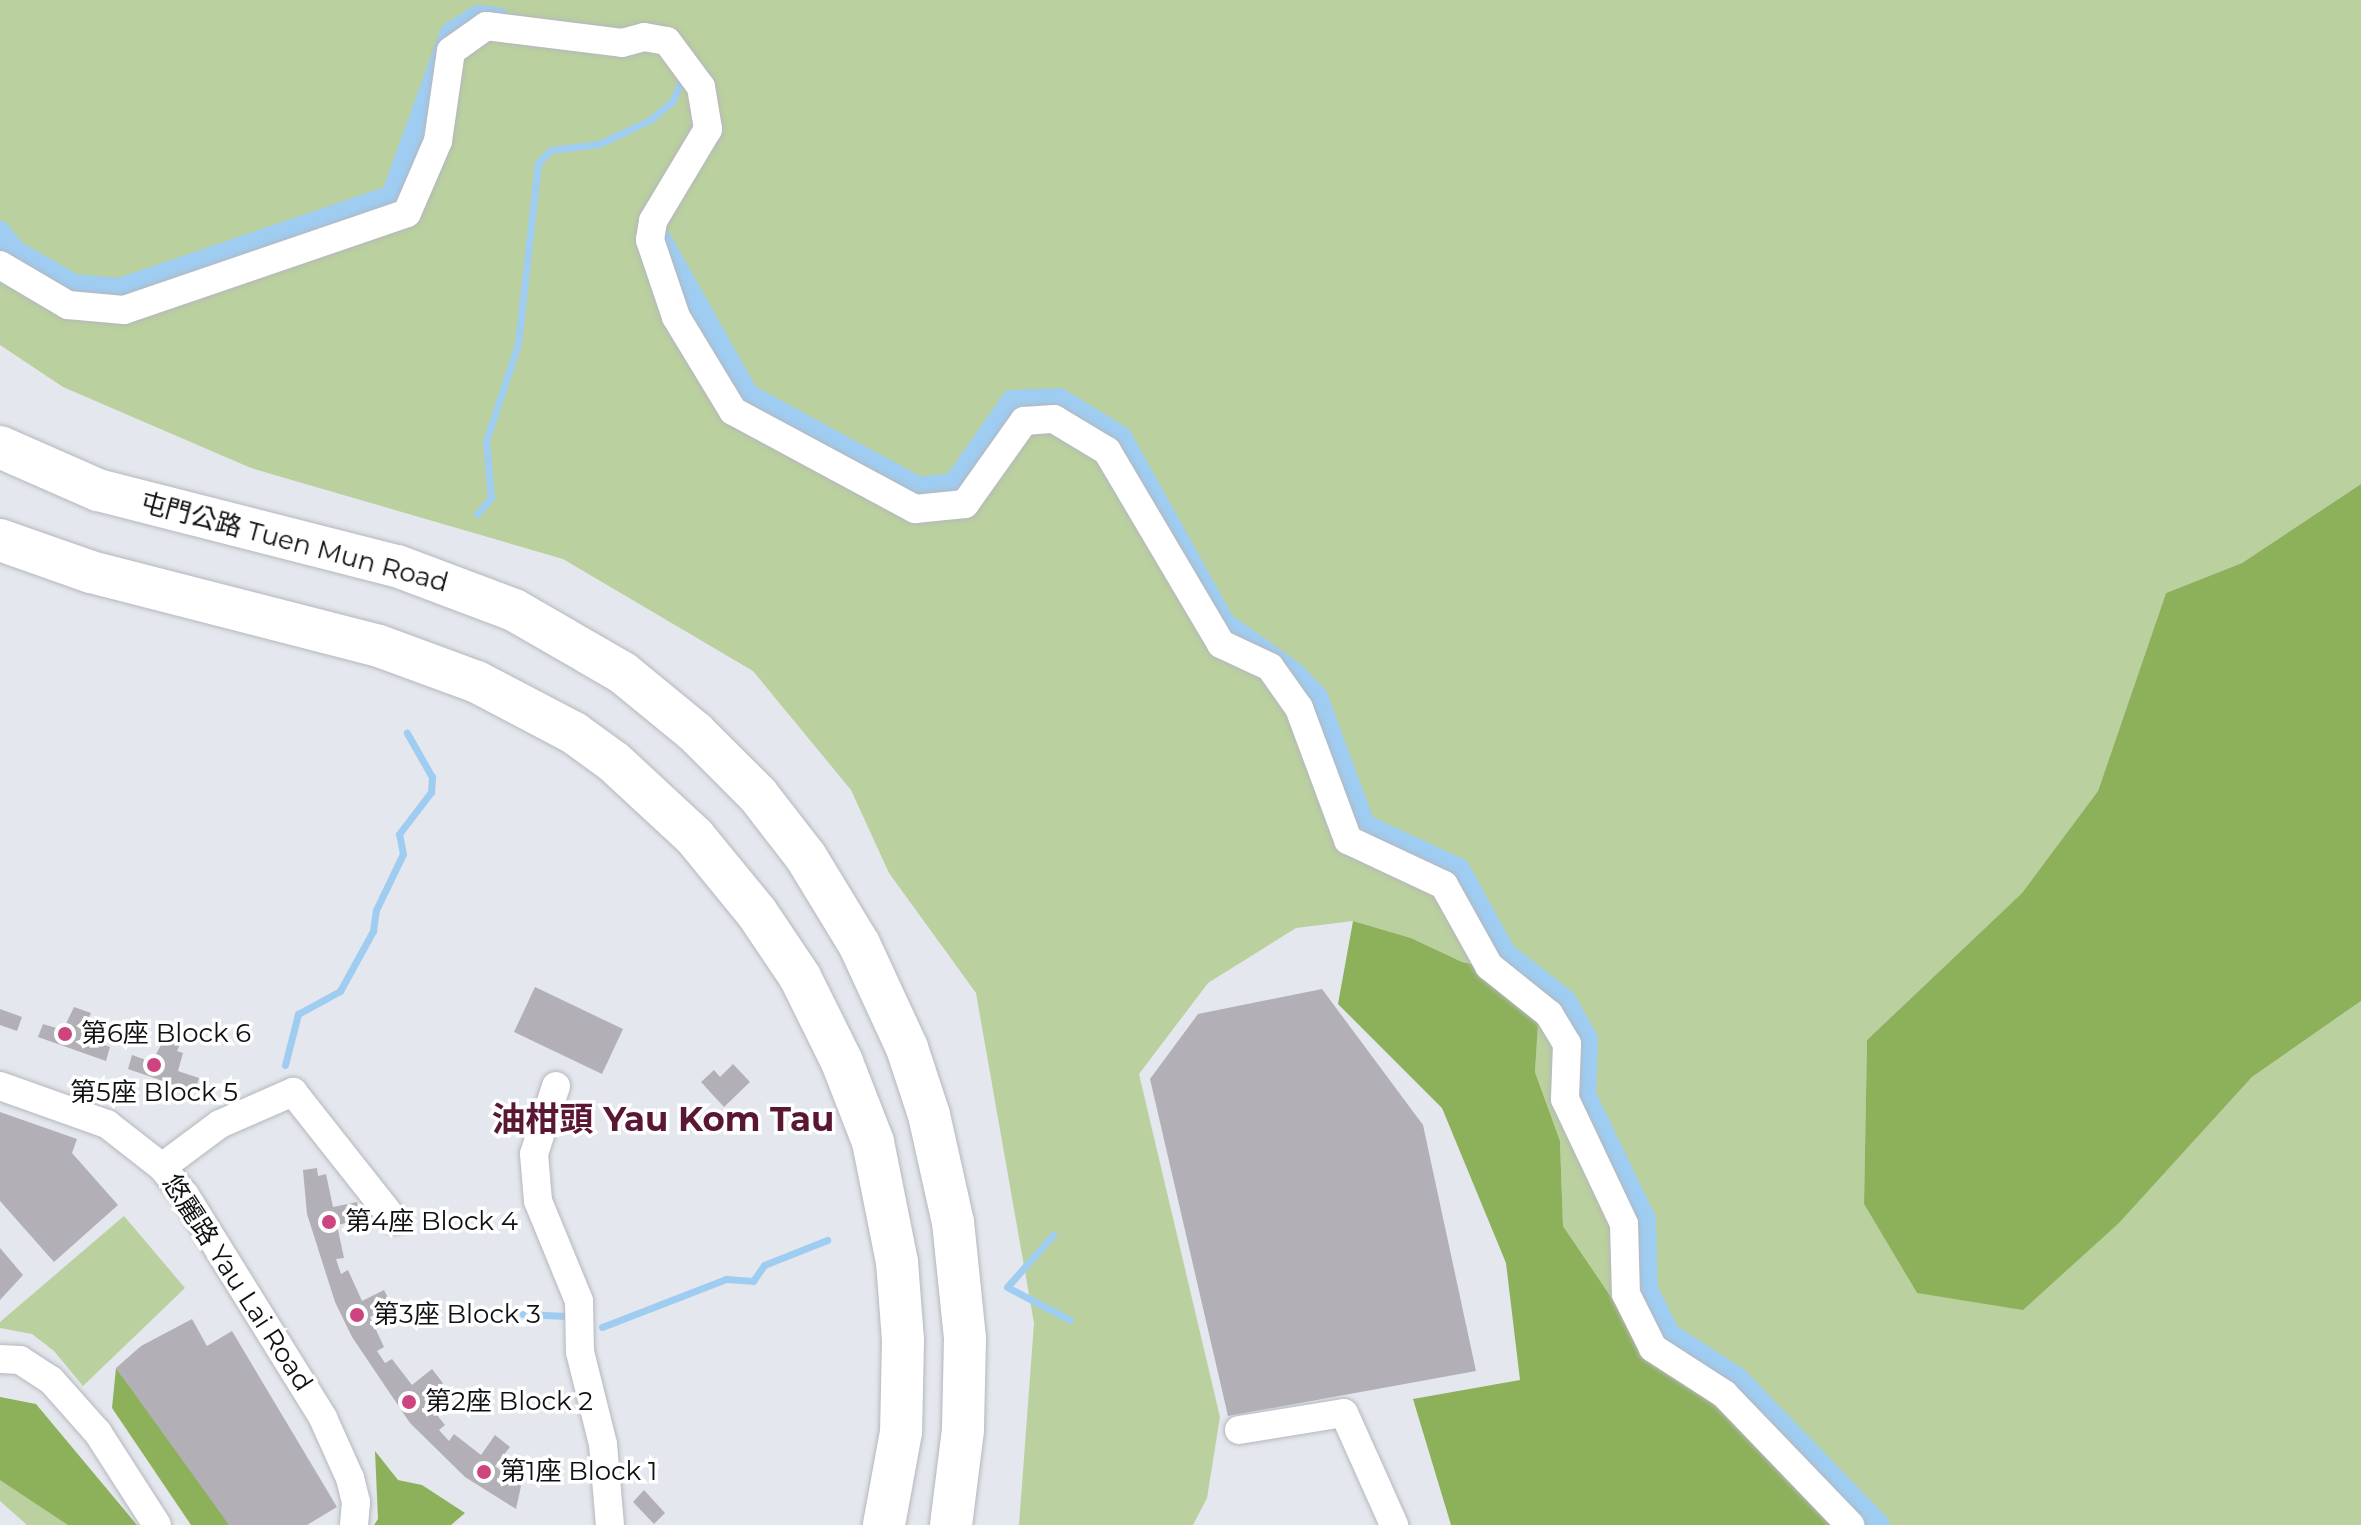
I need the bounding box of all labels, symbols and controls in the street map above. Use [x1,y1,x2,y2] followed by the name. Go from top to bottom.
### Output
[137,487,451,599] street label: 屯門公路 Tuen Mun Road
[81,1018,251,1050] place label: 第6座 Block 6
[56,1025,74,1043] marker: 第6座 Block 6
[145,1056,163,1074] marker: 第5座 Block 5
[70,1077,238,1109] place label: 第5座 Block 5
[492,1100,834,1140] district label: 油柑頭 Yau Kom Tau
[155,1169,319,1397] street label: 悠麗路 Yau Lai Road
[345,1206,518,1238] place label: 第4座 Block 4
[320,1213,338,1231] marker: 第4座 Block 4
[373,1299,541,1331] place label: 第3座 Block 3
[348,1306,366,1324] marker: 第3座 Block 3
[425,1386,593,1418] place label: 第2座 Block 2
[400,1393,418,1411] marker: 第2座 Block 2
[500,1456,657,1488] place label: 第1座 Block 1
[475,1463,493,1481] marker: 第1座 Block 1

